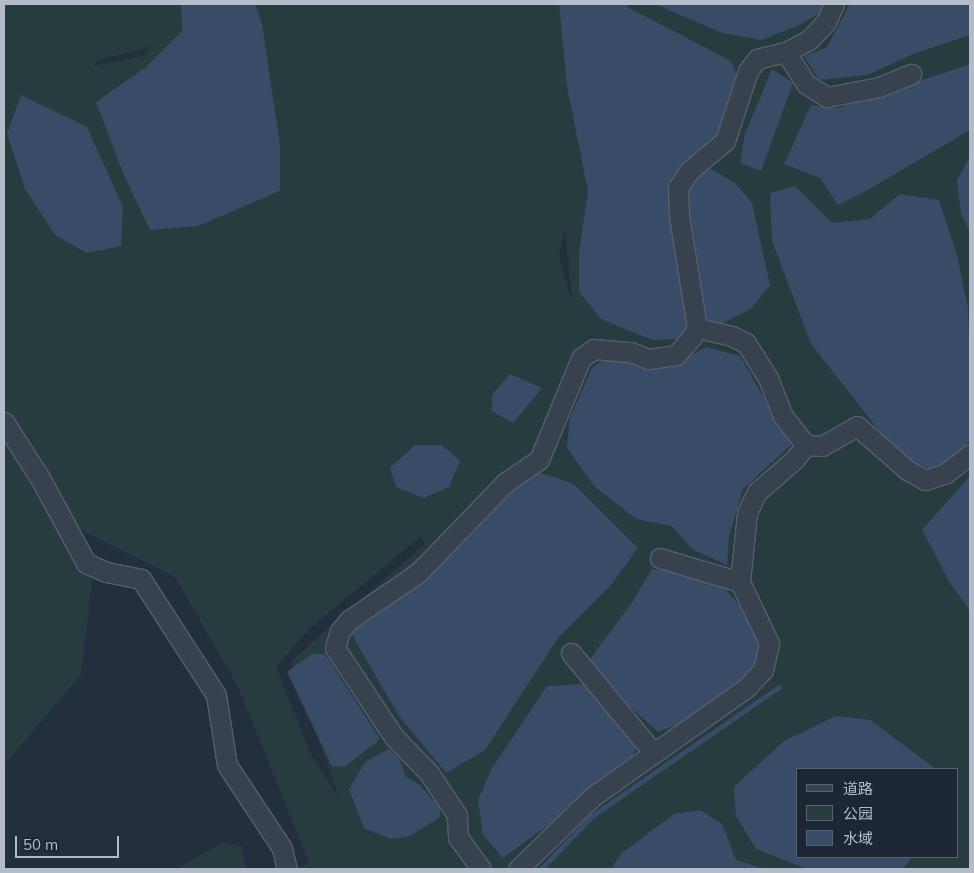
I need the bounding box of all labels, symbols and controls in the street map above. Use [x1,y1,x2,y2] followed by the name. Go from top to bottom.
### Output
[796,768,959,858] legend
[843,779,873,798] text: 道路
[843,804,873,823] text: 公园
[18,826,121,858] scale bar
[843,829,873,848] text: 水域
[23,835,58,854] text: 50 m

